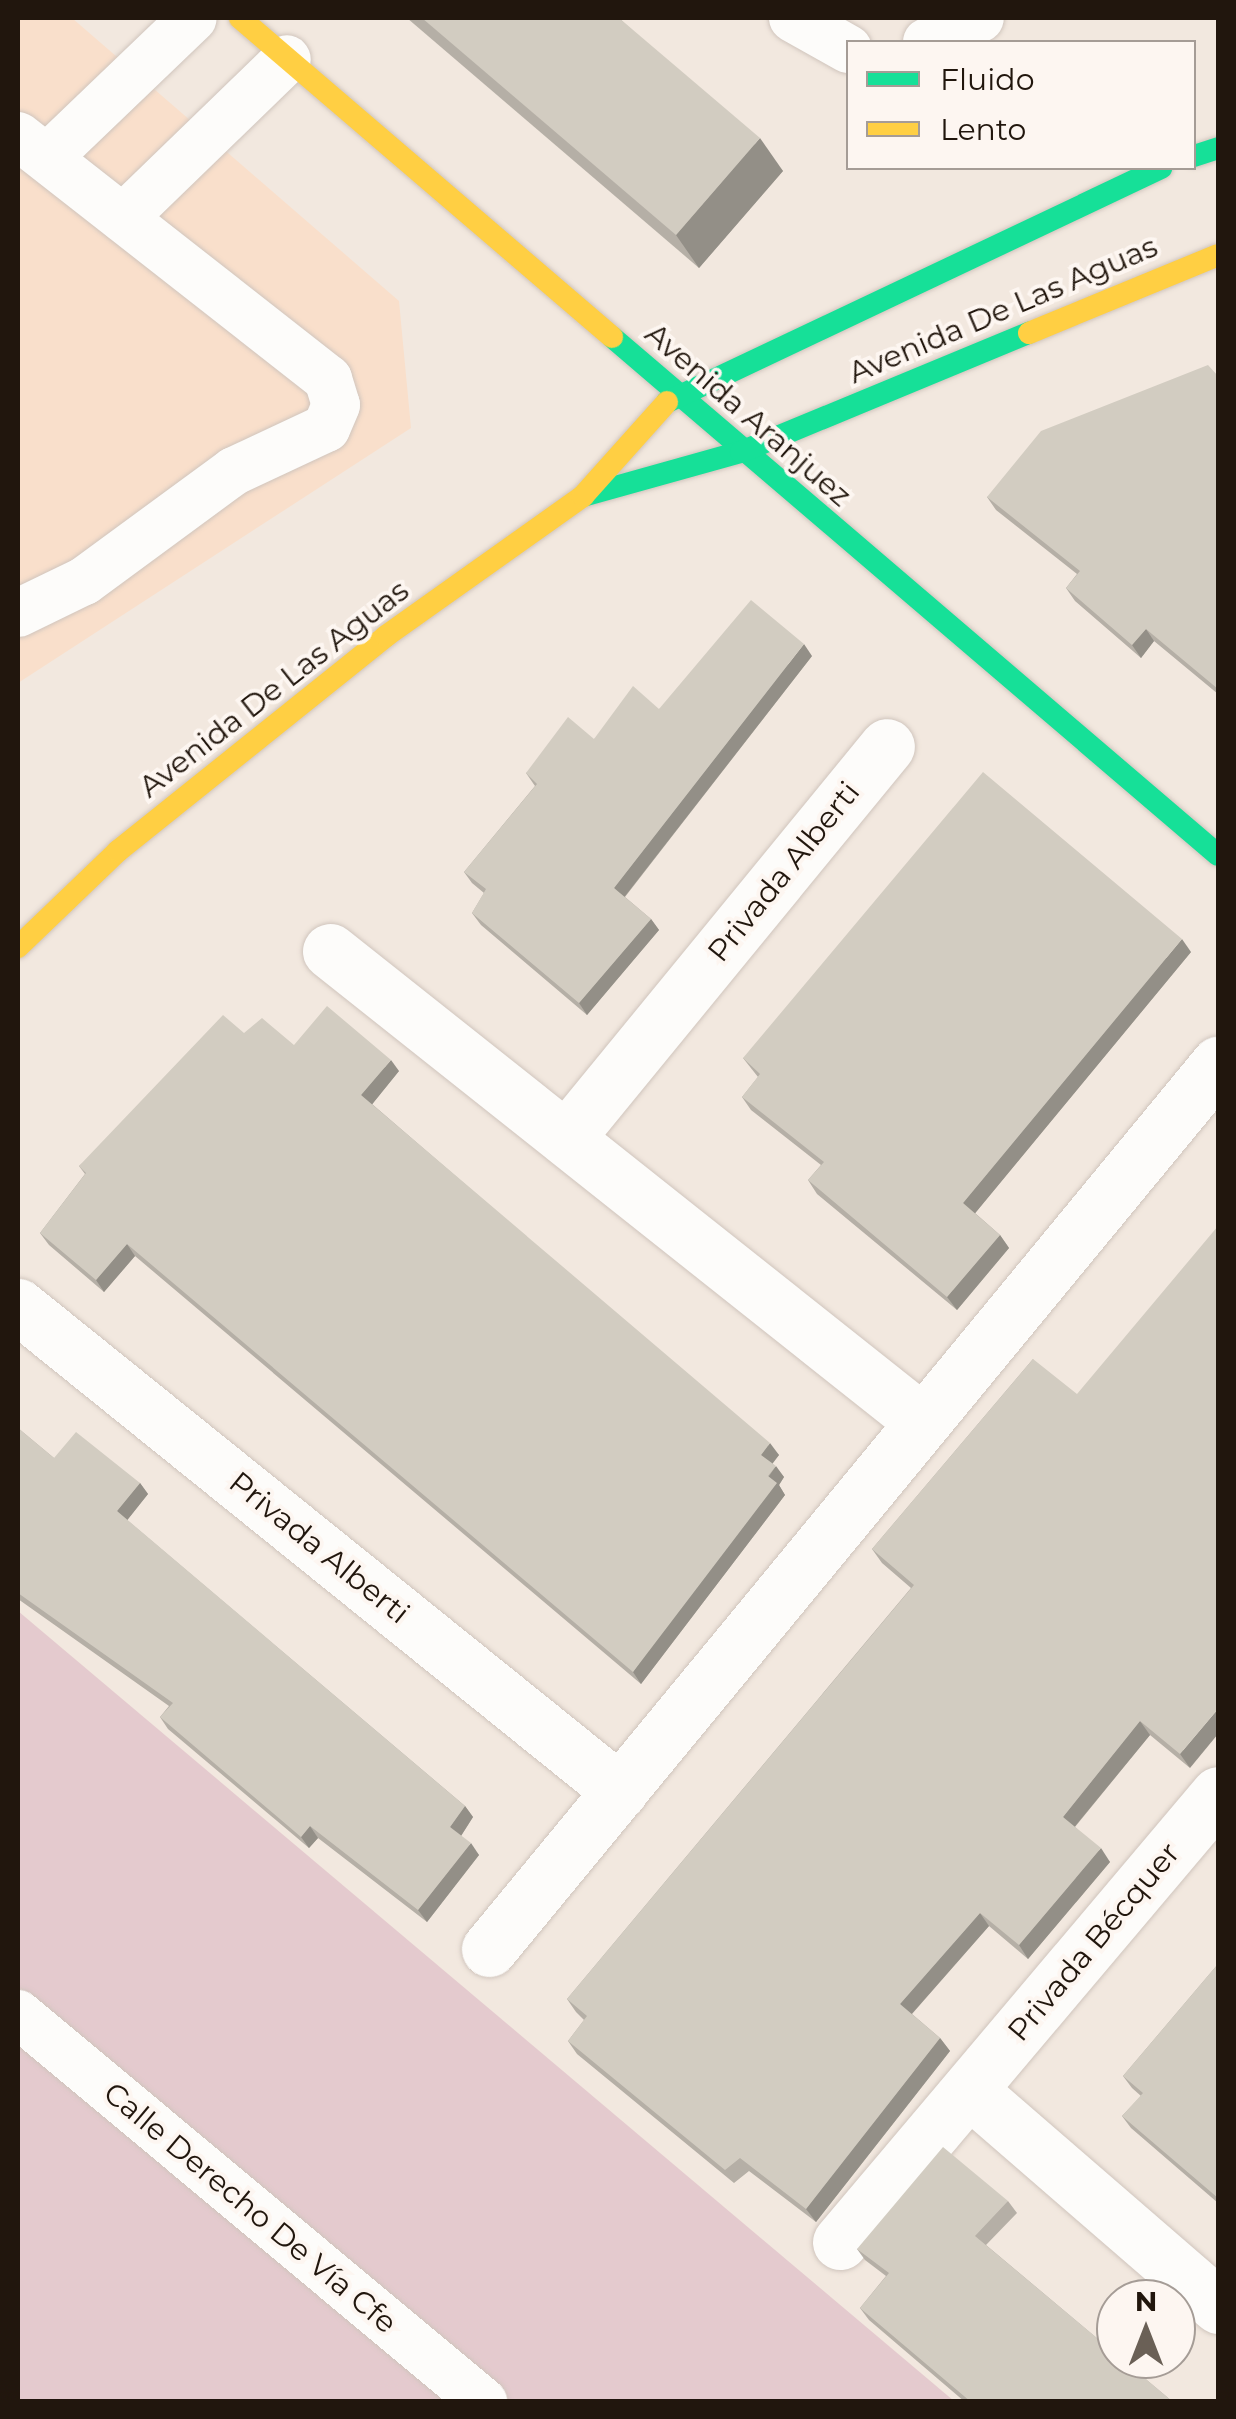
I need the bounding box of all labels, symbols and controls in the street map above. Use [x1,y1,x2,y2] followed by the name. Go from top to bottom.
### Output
[846,40,1196,170] legend
[940,61,1034,98] text: Fluido
[940,111,1026,148] text: Lento
[843,229,1163,391] street label: Avenida De Las Aguas
[638,316,858,514] street label: Avenida Aranjuez
[132,573,416,805] street label: Avenida De Las Aguas
[701,775,867,969] street label: Privada Alberti
[222,1465,416,1631] street label: Privada Alberti
[1001,1835,1187,2049] street label: Privada Bécquer
[96,2075,404,2341] street label: Calle Derecho De Vía Cfe
[1096,2279,1196,2379] north arrow
[1135,2284,1157,2318] text: N

